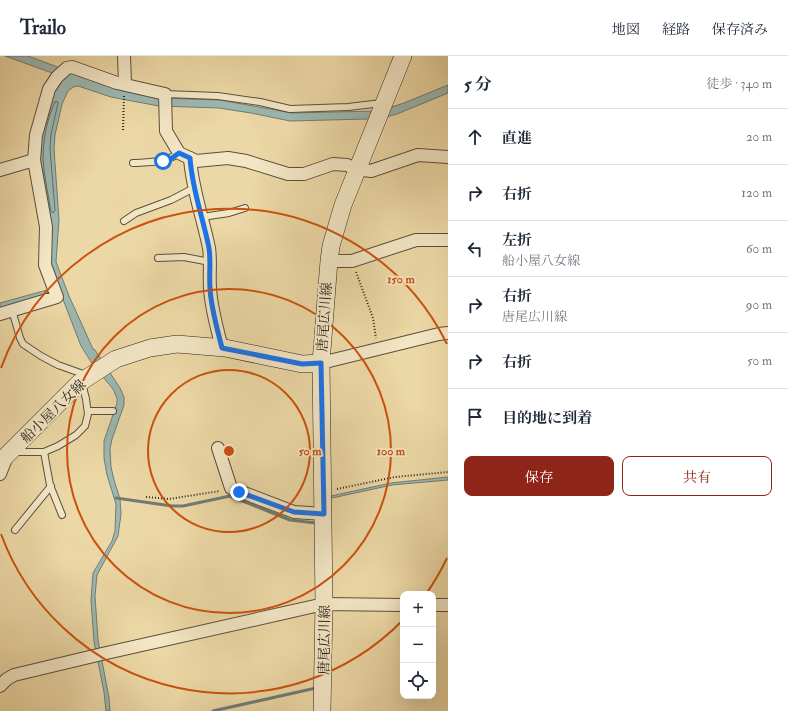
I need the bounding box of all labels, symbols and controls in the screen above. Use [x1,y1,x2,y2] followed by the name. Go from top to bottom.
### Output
[20,16,66,40] text: Trailo
[612,21,640,38] text: 地図
[662,21,690,38] text: 経路
[712,21,768,38] text: 保存済み
[464,74,492,95] text: 5 分
[707,76,772,92] text: 徒歩 · 340 m
[464,126,486,148] icon: ahead
[502,129,532,148] text: 直進
[746,129,772,145] text: 20 m
[154,152,172,170] route start
[464,182,486,204] icon: right
[502,185,532,204] text: 右折
[741,185,772,201] text: 120 m
[502,231,532,250] text: 左折
[464,238,486,260] icon: left
[746,241,772,257] text: 60 m
[502,253,580,269] text: 船小屋八女線
[387,272,415,287] text: 150 m
[314,282,335,353] street label: 唐尾広川線
[502,287,532,306] text: 右折
[464,294,486,316] icon: right
[746,297,772,313] text: 90 m
[502,309,567,325] text: 唐尾広川線
[464,350,486,372] icon: right
[502,353,532,372] text: 右折
[747,353,772,369] text: 50 m
[17,376,89,447] street label: 船小屋八女線
[464,406,486,428] icon: arrive
[502,409,592,428] text: 目的地に到着
[222,444,236,458] centre of rings
[298,444,322,459] text: 50 m
[377,444,406,459] text: 100 m
[464,456,614,496] button: 保存
[622,456,772,496] button: 共有
[230,483,248,501] route end
[400,591,436,699] map controls
[400,591,436,627] button: +
[315,605,334,675] street label: 唐尾広川線
[400,627,436,663] button: −
[400,663,436,699] button: locate

